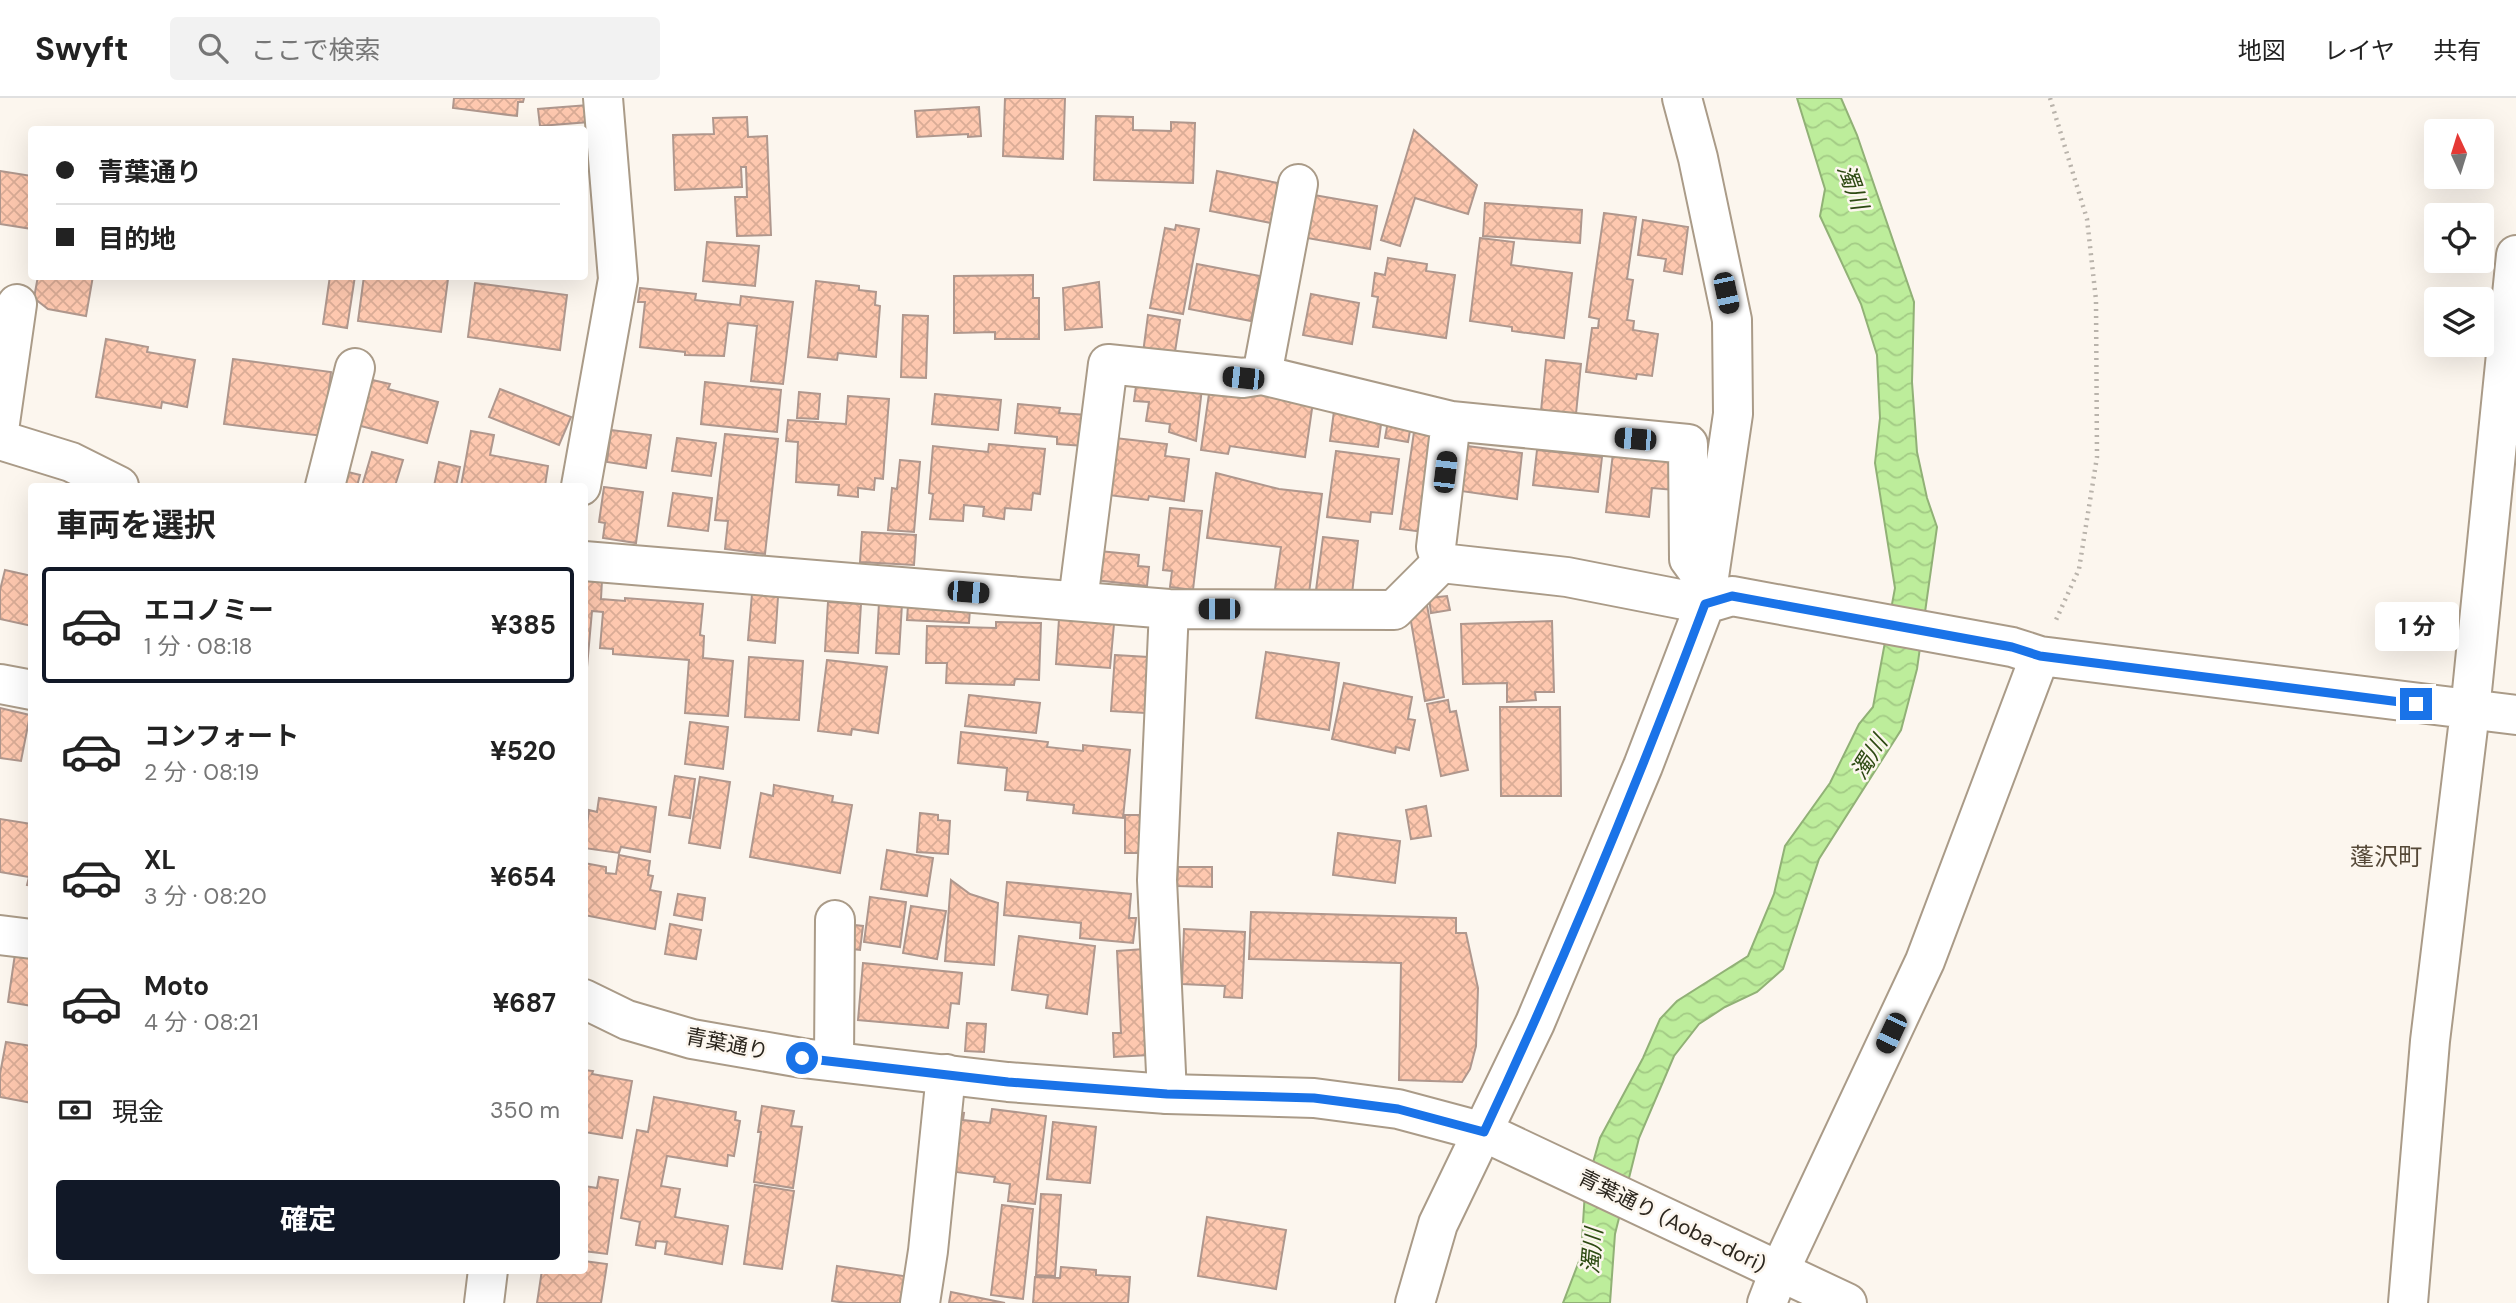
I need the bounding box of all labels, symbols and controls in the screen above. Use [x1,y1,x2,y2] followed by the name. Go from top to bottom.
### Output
[170,17,660,80] search box
[35,27,128,70] text: Swyft
[194,29,232,67] icon: search
[250,33,380,67] text: ここで検索
[2238,35,2286,66] text: 地図
[2324,35,2395,66] text: レイヤ
[2433,35,2481,66] text: 共有
[2424,119,2494,189] north arrow
[2424,119,2494,357] map controls
[98,155,202,189] text: 青葉通り
[1831,160,1876,217] water label: 濁川
[2424,203,2494,273] button: locate
[98,222,176,256] text: 目的地
[1712,270,1741,316] car
[2424,287,2494,357] button: layers
[1222,365,1265,391] car
[1614,427,1657,451] car
[1433,450,1458,494] car
[56,504,216,546] text: 車両を選択
[947,580,990,604] car
[144,593,274,627] text: エコノミー
[60,594,123,657] icon: car
[1199,599,1241,620] car
[2374,602,2458,652] callout: 1 分
[491,608,556,642] text: ¥385
[2399,611,2435,641] text: 1 分
[144,631,253,661] text: 1 分 · 08:18
[2400,688,2432,720] route end
[144,719,299,753] text: コンフォート
[60,720,123,783] icon: car
[1844,727,1895,784] water label: 濁川
[490,734,556,768] text: ¥520
[144,757,259,787] text: 2 分 · 08:19
[2350,841,2422,872] district label: 蓬沢町
[144,843,176,877] text: XL
[60,846,123,909] icon: car
[490,860,556,894] text: ¥654
[144,881,267,911] text: 3 分 · 08:20
[144,969,209,1003] text: Moto
[60,972,123,1035] icon: car
[492,986,556,1020] text: ¥687
[144,1007,259,1037] text: 4 分 · 08:21
[1873,1010,1910,1056] car
[683,1022,771,1066] street label: 青葉通り
[786,1042,818,1074] route start
[56,1091,94,1129] icon: cash
[112,1095,164,1129] text: 現金
[490,1095,560,1125] text: 350 m
[1574,1163,1770,1279] street label: 青葉通り (Aoba-dori)
[56,1180,560,1260] button: 確定
[1575,1224,1609,1275] water label: 濁川

